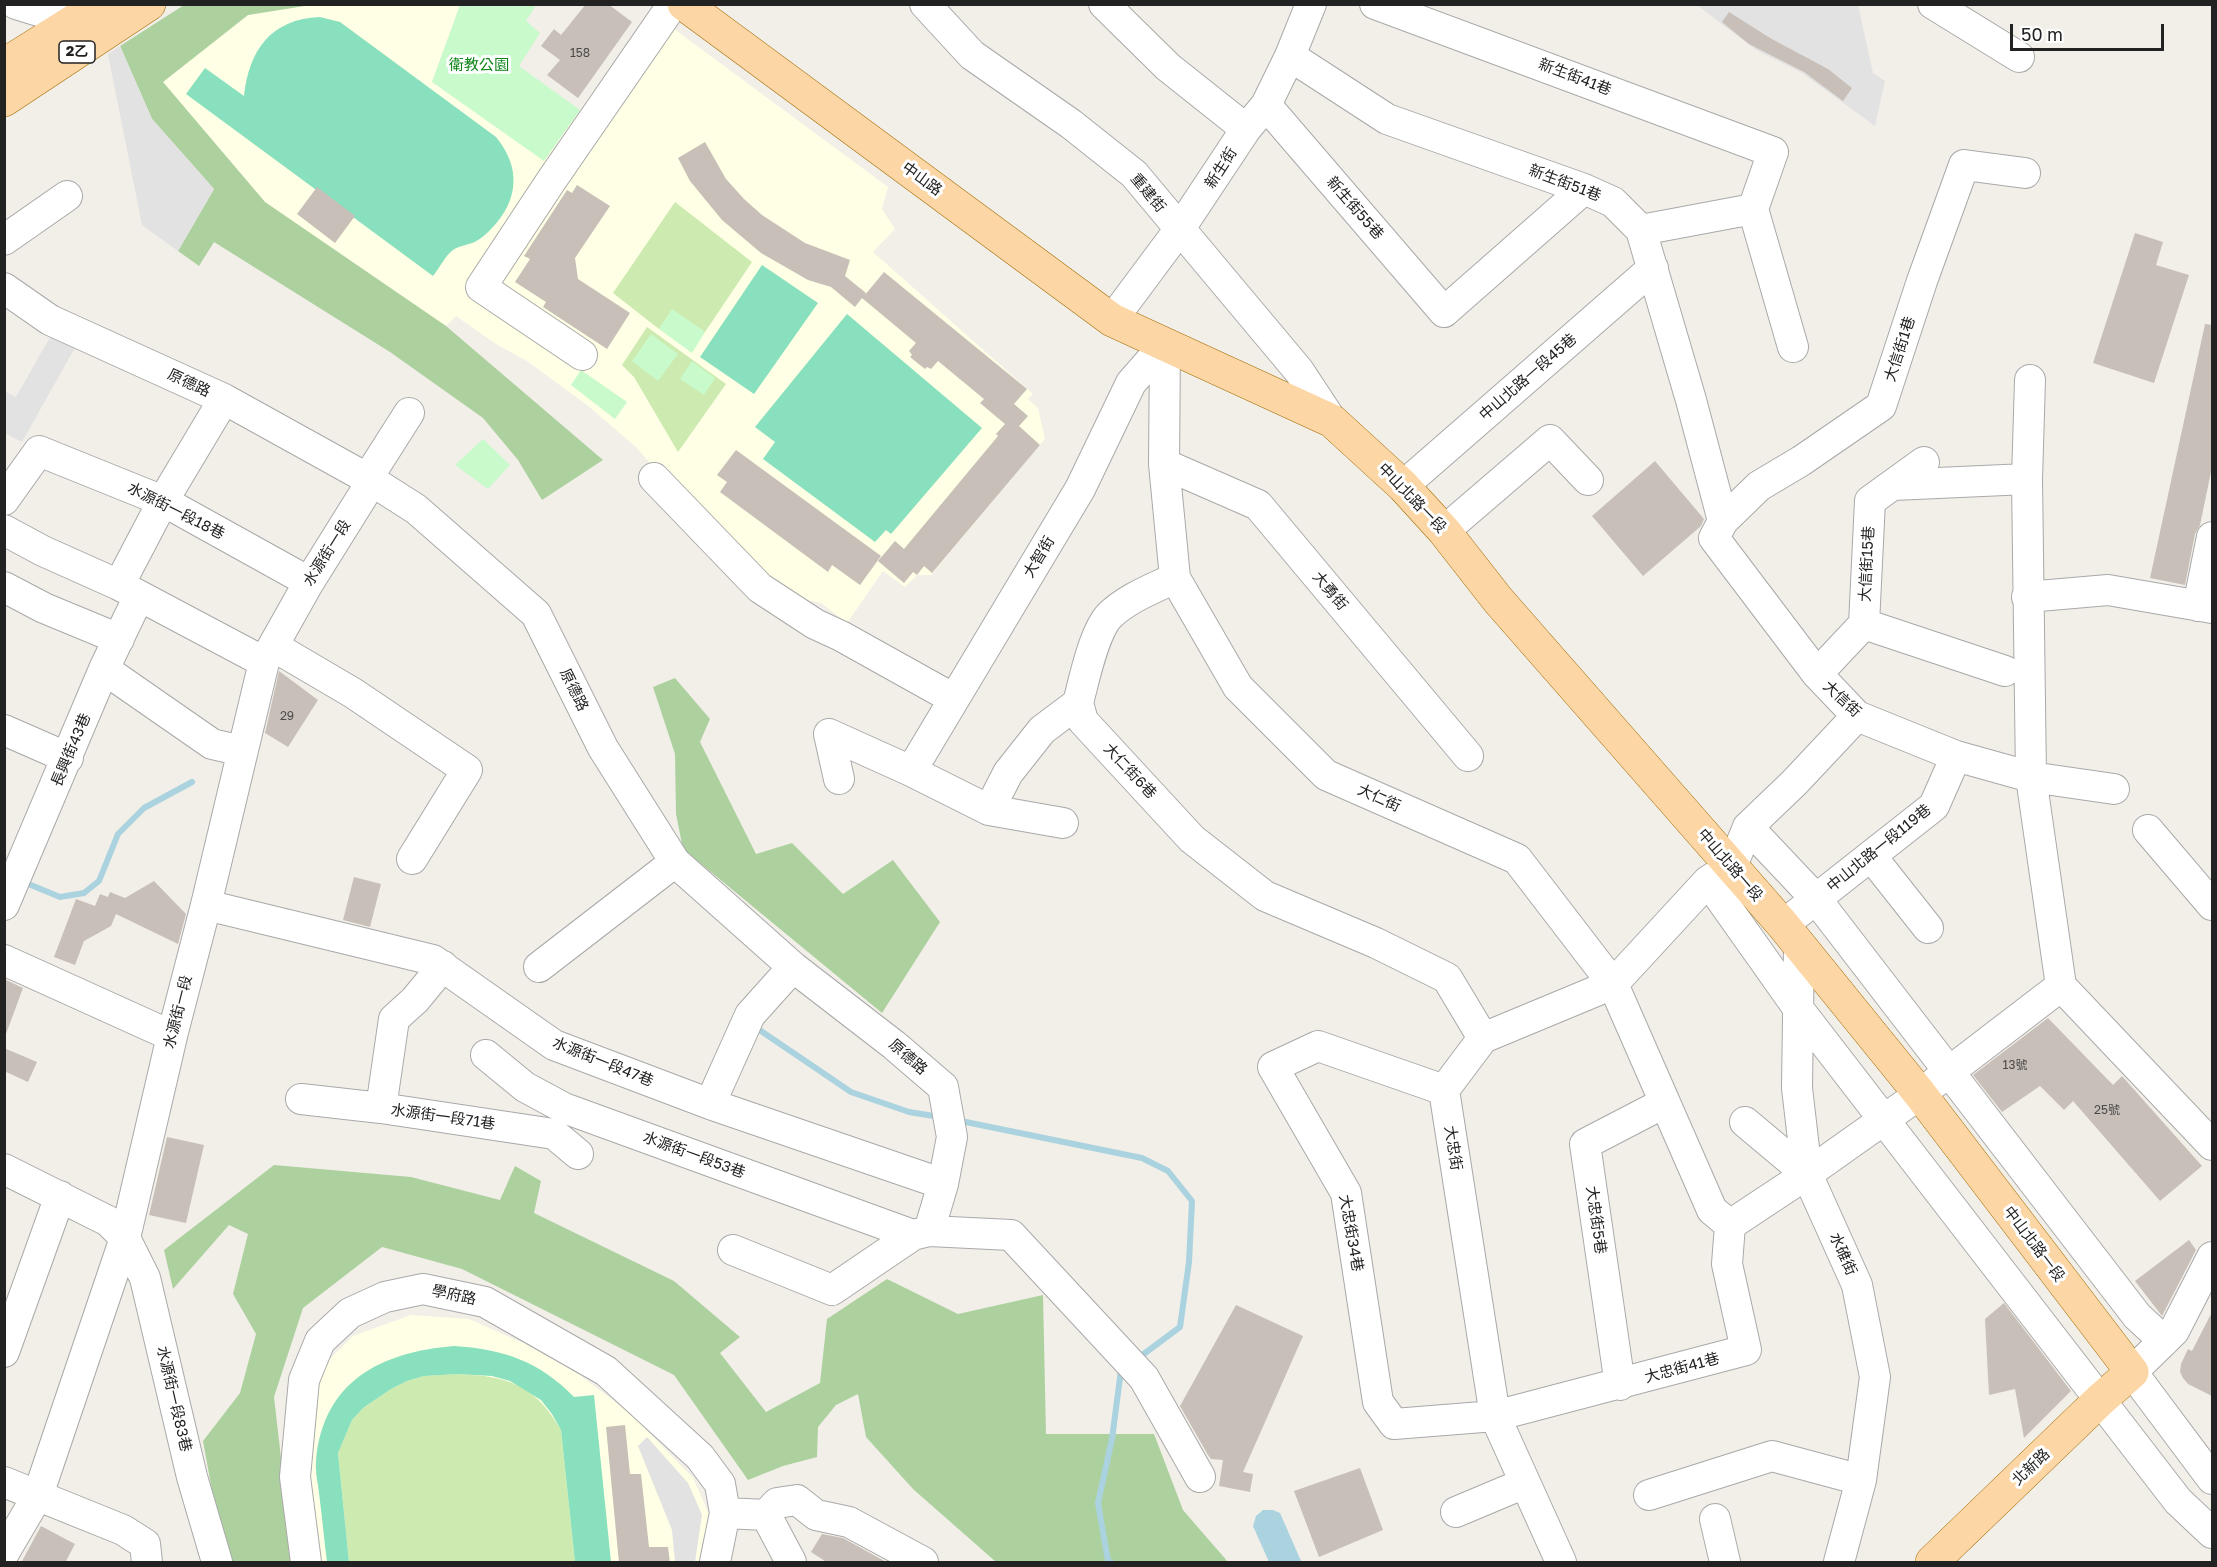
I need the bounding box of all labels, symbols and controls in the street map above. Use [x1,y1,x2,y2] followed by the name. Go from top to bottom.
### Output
[2013,12,2168,50] scale bar
[2021,23,2063,45] text: 50 m
[59,41,95,63] road number: 2乙
[570,46,590,60] house number: 158
[1536,55,1614,99] street label: 新生街41巷
[449,56,509,74] park label: 衛教公園
[1201,144,1241,192] street label: 新生街
[899,158,945,200] street label: 中山路
[1526,161,1604,205] street label: 新生街51巷
[1127,170,1169,216] street label: 重建街
[1323,173,1387,243] street label: 新生街55巷
[1881,314,1919,384] street label: 大信街1巷
[1476,330,1580,424] street label: 中山北路一段45巷
[165,365,213,401] street label: 原德路
[1374,459,1450,537] street label: 中山北路一段
[125,479,227,543] street label: 水源街一段18巷
[299,516,355,590] street label: 水源街一段
[1856,526,1878,602] street label: 大信街15巷
[1020,533,1058,581] street label: 大智街
[1309,568,1351,614] street label: 大勇街
[556,666,592,714] street label: 原德路
[1819,677,1865,721] street label: 大信街
[280,709,294,723] house number: 29
[47,711,95,789] street label: 長興街43巷
[1100,740,1160,802] street label: 大仁街6巷
[1355,781,1403,815] street label: 大仁街
[1823,801,1935,895] street label: 中山北路一段119巷
[1694,825,1766,905] street label: 中山北路一段
[160,973,196,1051] street label: 水源街一段
[550,1034,656,1090] street label: 水源街一段47巷
[885,1035,931,1079] street label: 原德路
[2003,1058,2027,1072] house number: 13號
[390,1101,496,1133] street label: 水源街一段71巷
[2094,1103,2120,1117] house number: 25號
[1441,1124,1465,1172] street label: 大忠街
[640,1128,748,1182] street label: 水源街一段53巷
[1582,1185,1610,1255] street label: 大忠街5巷
[1335,1193,1367,1273] street label: 大忠街34巷
[2000,1203,2068,1285] street label: 中山北路一段
[1826,1230,1860,1278] street label: 水碓街
[430,1282,478,1308] street label: 學府路
[153,1344,195,1454] street label: 水源街一段83巷
[1643,1349,1721,1387] street label: 大忠街41巷
[2009,1445,2053,1489] street label: 北新路

